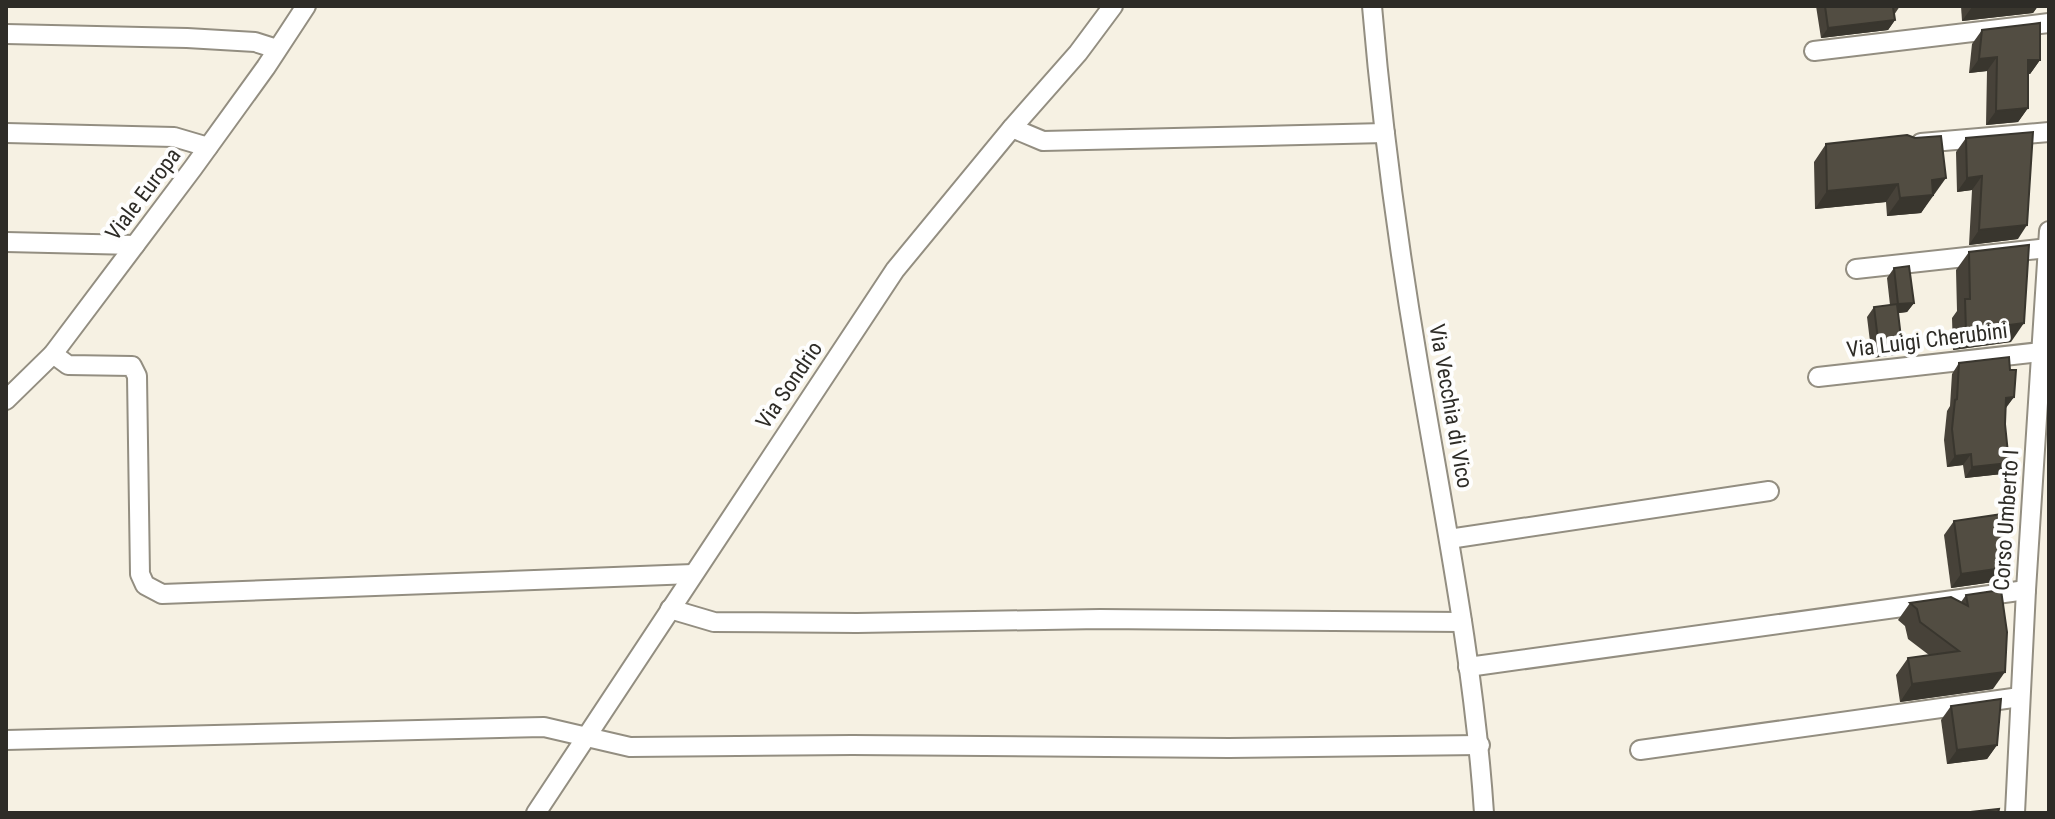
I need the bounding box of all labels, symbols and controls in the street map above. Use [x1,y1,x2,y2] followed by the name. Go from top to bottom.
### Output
[100,143,186,245] street label: Viale Europa
[1845,318,2009,362] street label: Via Luigi Cherubini
[1424,322,1478,490] street label: Via Vecchia di Vico
[751,337,827,433] street label: Via Sondrio
[1989,449,2023,591] street label: Corso Umberto I

